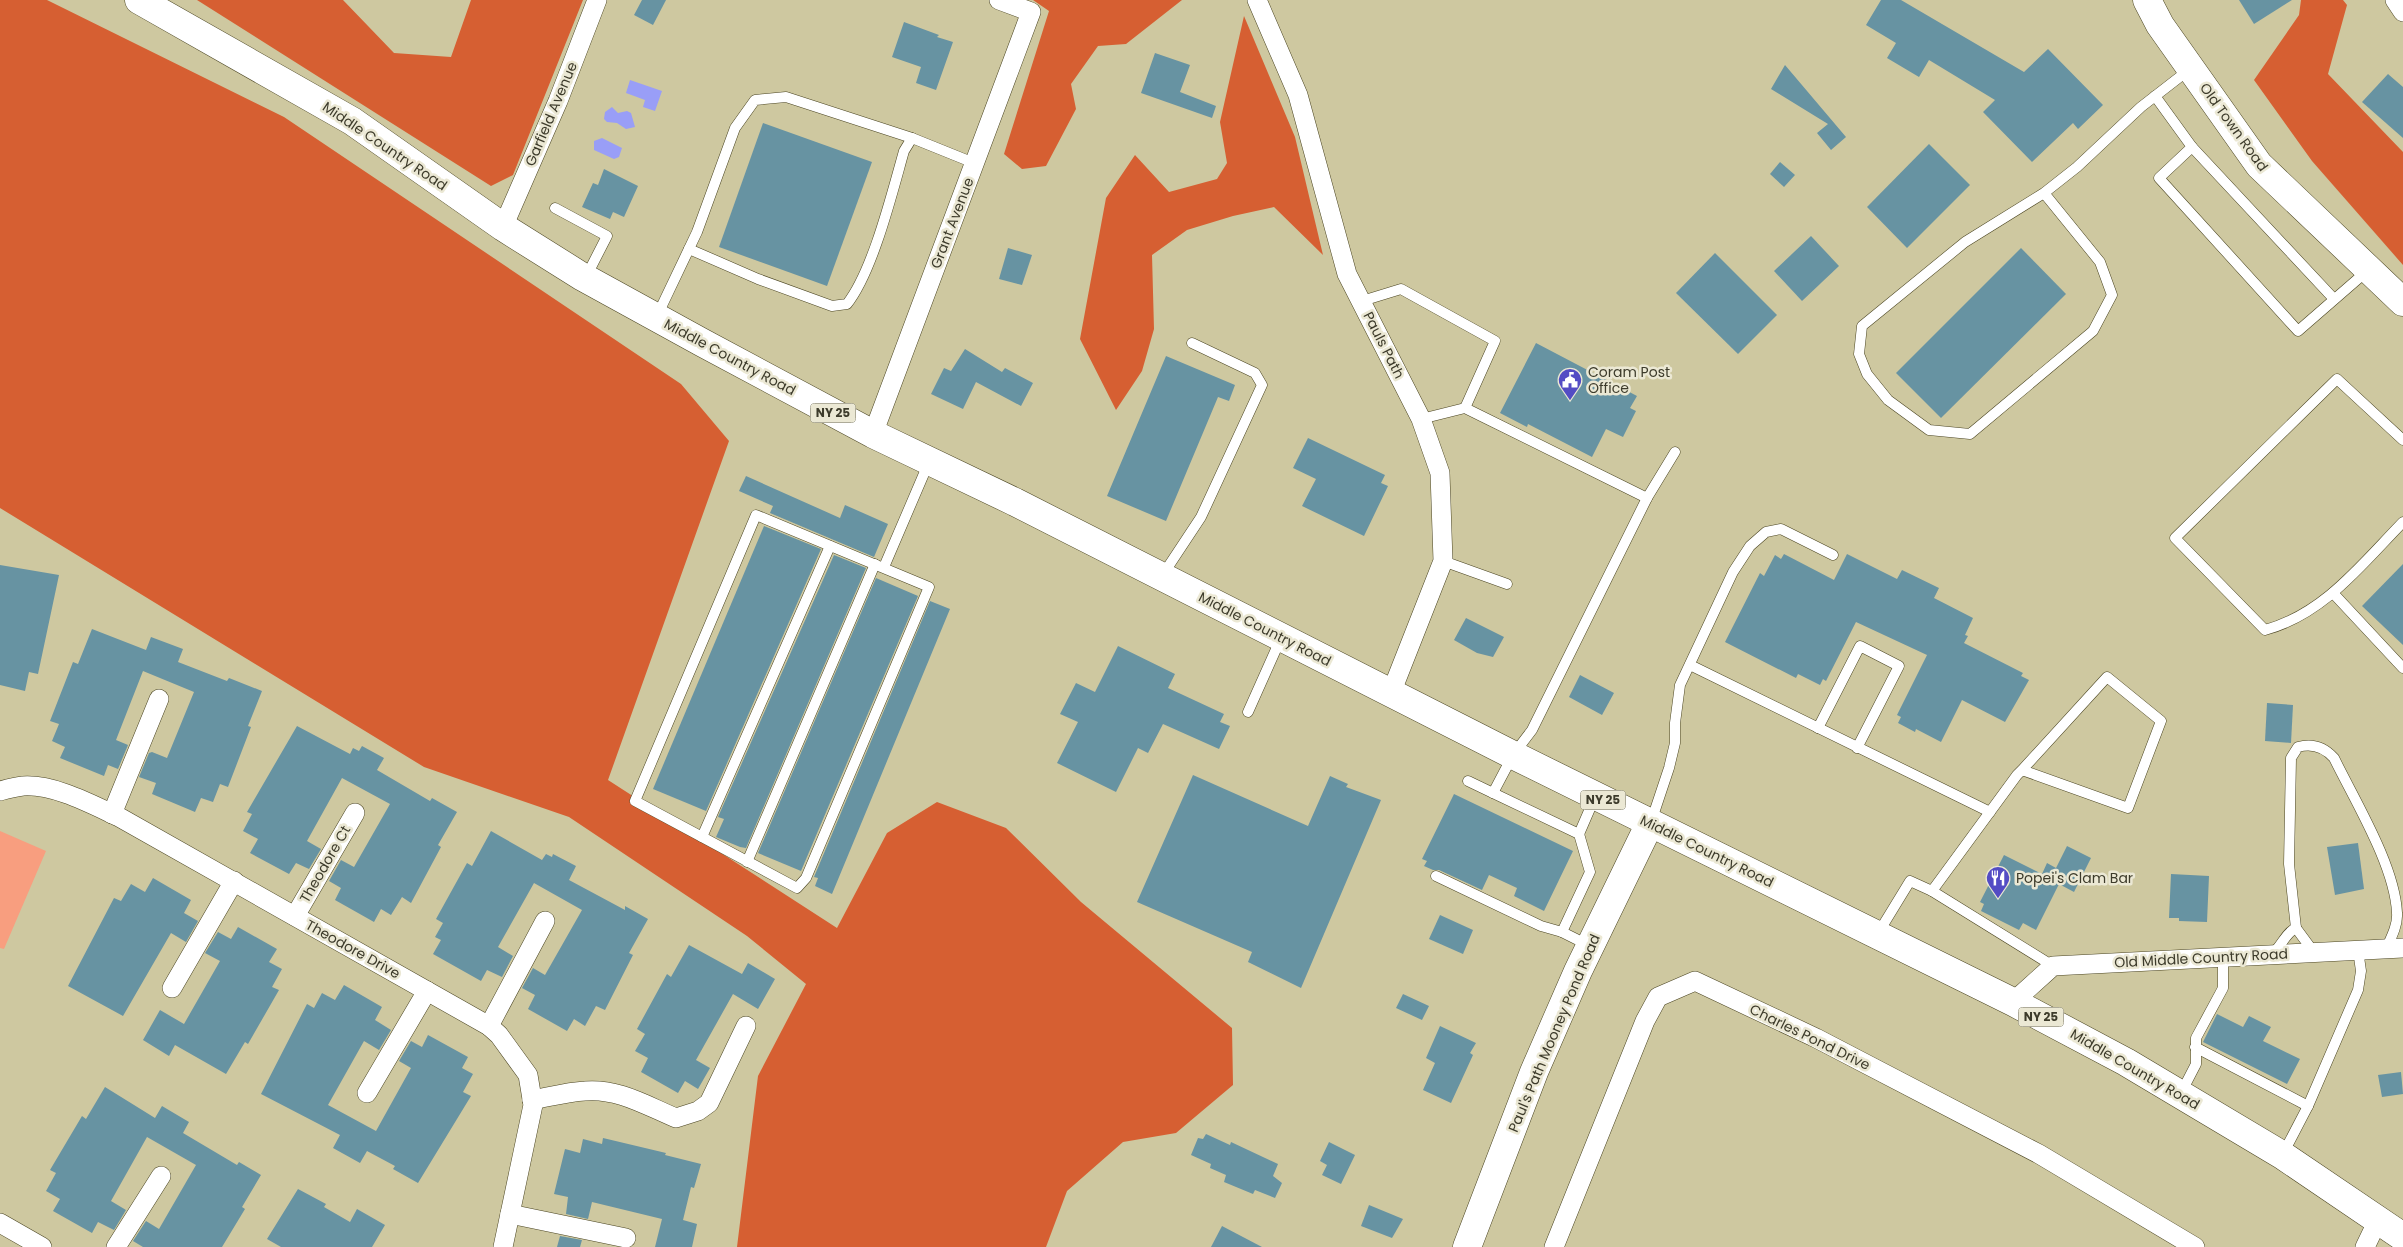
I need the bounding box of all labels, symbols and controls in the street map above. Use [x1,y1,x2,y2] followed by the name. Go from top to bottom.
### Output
[520,58,582,169] street label: Garfield Avenue
[2195,79,2273,175] street label: Old Town Road
[319,97,451,195] street label: Middle Country Road
[925,174,979,271] street label: Grant Avenue
[1359,308,1409,382] street label: Pauls Path
[661,314,799,400] street label: Middle Country Road
[1588,362,1670,398] place label: Coram Post Office
[1557,367,1583,401] public building icon: Coram Post Office
[810,403,856,422] road number: NY 25
[1195,587,1335,671] street label: Middle Country Road
[1580,790,1626,810] road number: NY 25
[1637,810,1777,892] street label: Middle Country Road
[295,822,355,906] street label: Theodore Ct
[1985,865,2011,899] restaurant icon: Popei's Clam Bar
[2016,868,2133,888] place label: Popei's Clam Bar
[302,915,404,983] street label: Theodore Drive
[1503,931,1605,1135] street label: Paul's Path Mooney Pond Road
[2114,943,2288,973] street label: Old Middle Country Road
[1746,999,1874,1075] street label: Charles Pond Drive
[2018,1008,2064,1026] road number: NY 25
[2067,1024,2203,1114] street label: Middle Country Road

